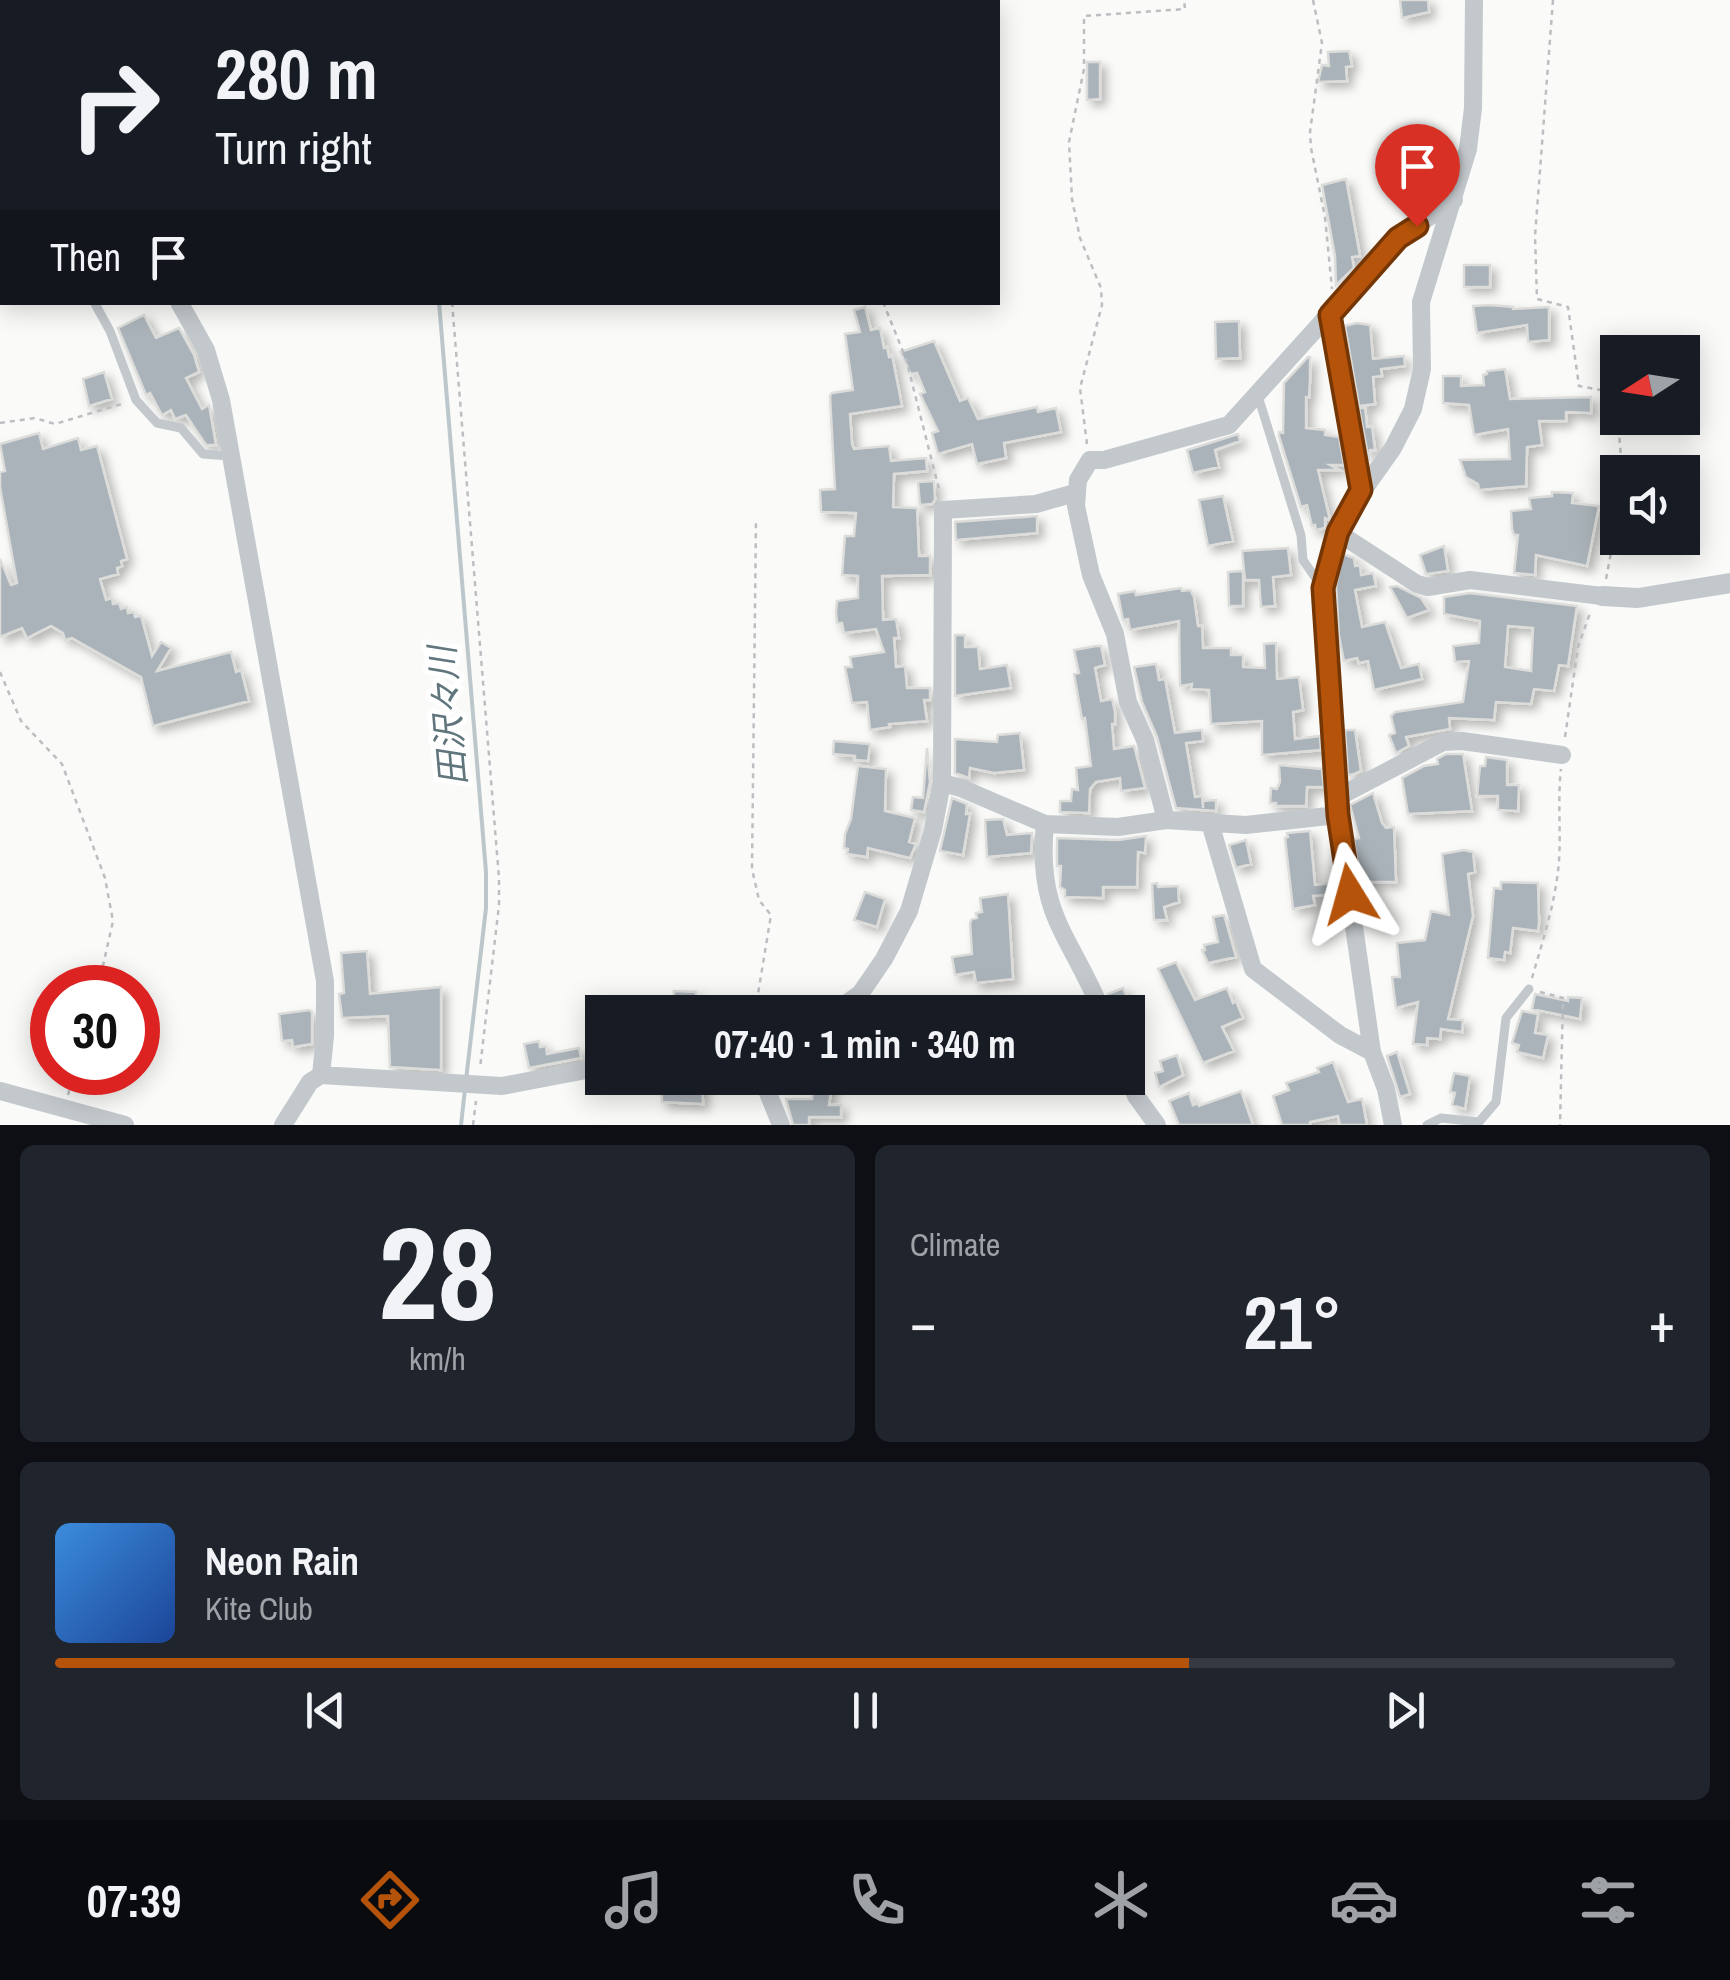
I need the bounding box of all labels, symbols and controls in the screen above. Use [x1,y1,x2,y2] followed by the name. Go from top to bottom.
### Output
[215,27,378,121] text: 280 m
[50,40,180,170] icon: right
[215,117,372,178] text: Turn right
[1375,124,1460,227] pin
[1390,139,1445,194] icon: arrive
[141,230,196,285] icon: arrive
[50,232,121,283] text: Then
[1600,335,1700,435] north arrow
[1600,335,1700,555] map controls
[1600,455,1700,555] button: sound
[418,640,477,788] water label: 田沢々川
[1298,842,1402,946] position arrow
[30,965,160,1095] speed limit sign: 30
[714,1019,1016,1070] text: 07:40 · 1 min · 340 m
[378,1184,497,1360] text: 28
[910,1223,1000,1266] text: Climate
[1243,1271,1342,1372] text: 21°
[910,1285,936,1359] text: −
[1649,1285,1675,1359] text: +
[409,1337,466,1380] text: km/h
[205,1536,359,1587] text: Neon Rain
[205,1587,313,1630] text: Kite Club
[298,1683,353,1738] icon: previous
[838,1683,893,1738] icon: pause
[1378,1683,1433,1738] icon: next
[355,1865,425,1935] icon: directions
[599,1865,669,1935] icon: music
[842,1865,912,1935] icon: phone
[1086,1865,1156,1935] icon: climate
[1329,1865,1399,1935] icon: car
[1573,1865,1643,1935] icon: filters
[87,1870,181,1931] text: 07:39

